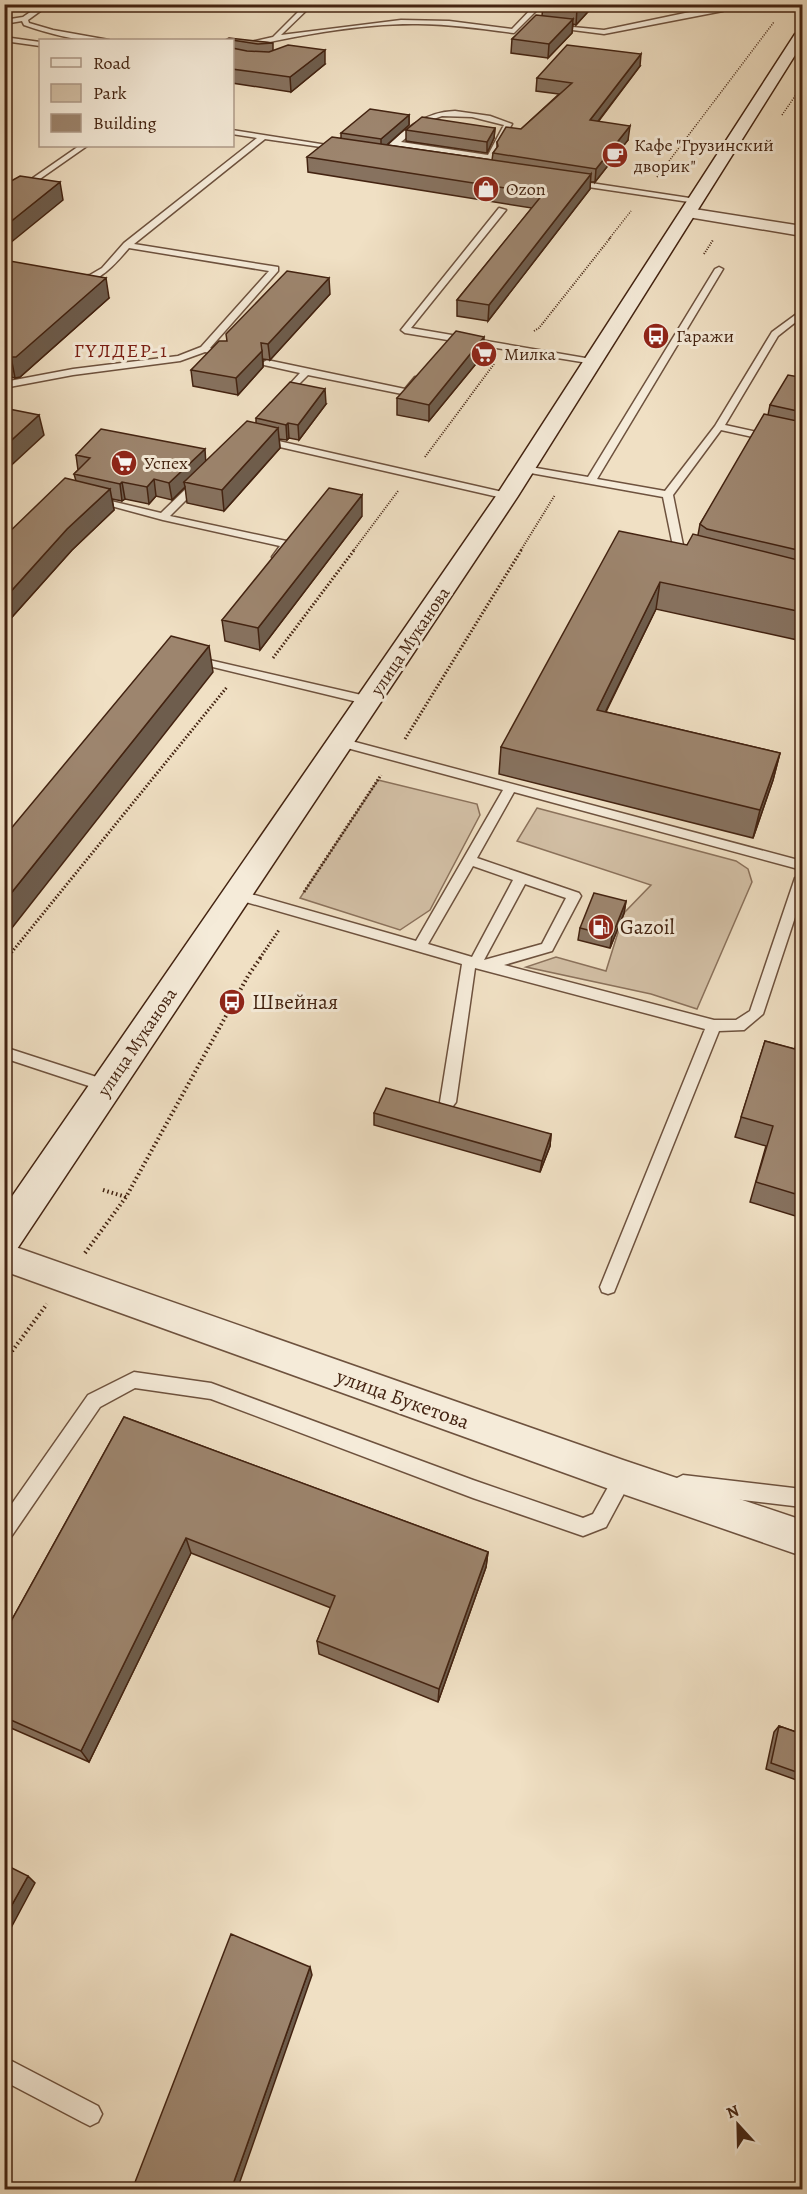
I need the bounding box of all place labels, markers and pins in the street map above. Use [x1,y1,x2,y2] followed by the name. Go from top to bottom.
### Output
[633,133,774,178] place label: Кафе "Грузинский дворик"
[600,140,630,170] cafe icon: Кафе "Грузинский дворик"
[471,174,501,204] shop icon: Ozon
[506,177,546,201] place label: Ozon
[641,321,671,351] bus stop icon: Гаражи
[676,324,734,348] place label: Гаражи
[469,339,499,369] supermarket icon: Милка
[504,342,557,366] place label: Милка
[109,448,139,478] supermarket icon: Успех
[144,451,188,475] place label: Успех
[586,912,616,942] fuel station icon: Gazoil
[620,913,675,941] place label: Gazoil
[217,987,247,1017] bus stop icon: Швейная
[252,988,338,1016] place label: Швейная

